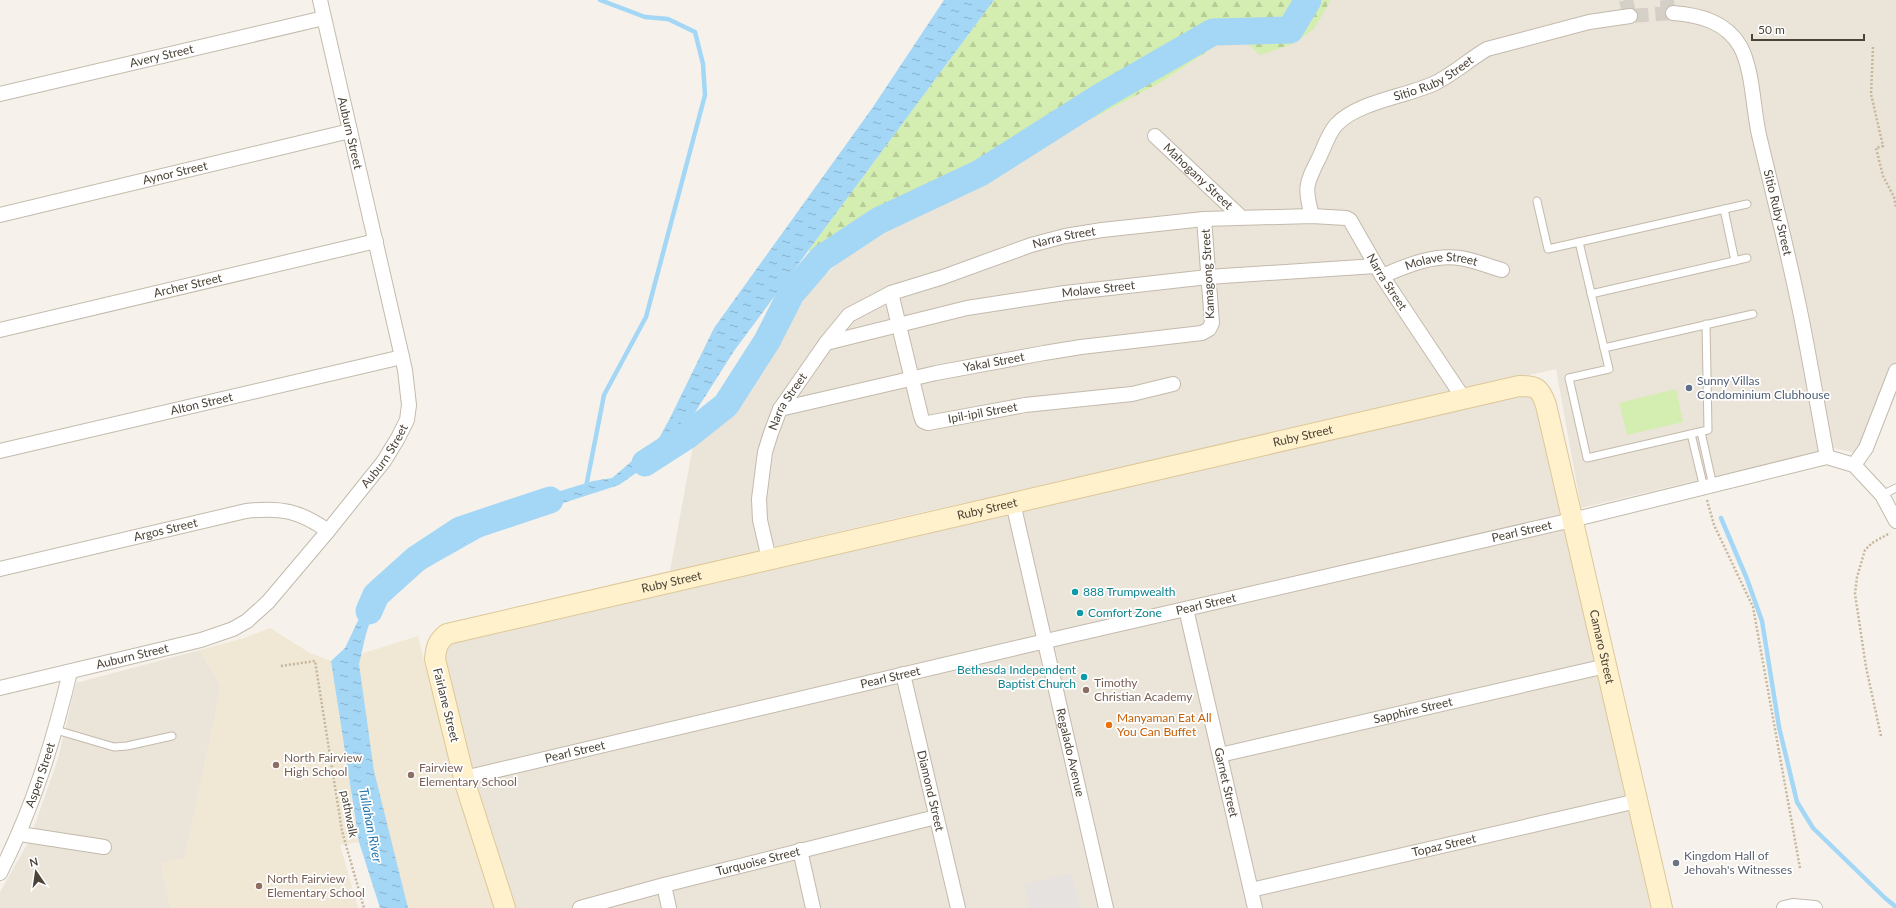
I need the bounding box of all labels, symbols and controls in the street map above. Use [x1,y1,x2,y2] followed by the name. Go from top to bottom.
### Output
[1752,16,1864,42] scale bar
[1758,22,1785,37] text: 50 m
[128,41,196,70] street label: Avery Street
[1392,52,1477,104] street label: Sitio Ruby Street
[335,95,366,171] street label: Auburn Street
[1160,140,1237,213] street label: Mahogany Street
[141,157,210,188] street label: Aynor Street
[1761,168,1796,257] street label: Sitio Ruby Street
[1031,223,1097,251] street label: Narra Street
[1198,228,1217,319] street label: Kamagong Street
[1403,249,1480,273] street label: Molave Street
[1364,251,1411,313] street label: Narra Street
[152,270,224,300] street label: Archer Street
[1061,277,1136,300] street label: Molave Street
[962,349,1026,375] street label: Yakal Street
[765,369,810,432] street label: Narra Street
[1697,373,1830,402] place label: Sunny Villas Condominium Clubhouse
[1684,383,1694,393] marker: Sunny Villas Condominium Clubhouse
[169,389,235,418] street label: Alton Street
[947,398,1019,426] street label: Ipil-ipil Street
[357,421,411,491] street label: Auburn Street
[1271,421,1335,450] street label: Ruby Street
[956,494,1019,523] street label: Ruby Street
[132,515,199,544] street label: Argos Street
[1490,517,1554,545] street label: Pearl Street
[640,567,704,596] street label: Ruby Street
[1083,584,1175,599] place label: 888 Trumpwealth
[1070,587,1080,597] marker: 888 Trumpwealth
[1174,589,1238,618] street label: Pearl Street
[1088,605,1162,620] place label: Comfort Zone
[1075,608,1085,618] marker: Comfort Zone
[1586,608,1618,686] street label: Camaro Street
[94,640,171,672] street label: Auburn Street
[957,662,1077,691] place label: Bethesda Independent Baptist Church
[859,663,922,691] street label: Pearl Street
[430,666,463,744] street label: Fairlane Street
[1079,672,1089,682] marker: Bethesda Independent Baptist Church
[1094,675,1193,704] place label: Timothy Christian Academy
[1081,685,1091,695] marker: Timothy Christian Academy
[1372,694,1454,726] street label: Sapphire Street
[1053,707,1088,798] street label: Regalado Avenue
[1117,710,1212,739] place label: Manyaman Eat All You Can Buffet
[1104,720,1114,730] marker: Manyaman Eat All You Can Buffet
[543,737,607,766] street label: Pearl Street
[22,740,58,810] street label: Aspen Street
[1211,746,1242,819] street label: Garnet Street
[914,749,948,833] street label: Diamond Street
[284,750,363,779] place label: North Fairview High School
[271,760,281,770] marker: North Fairview High School
[419,760,517,789] place label: Fairview Elementary School
[406,770,416,780] marker: Fairview Elementary School
[356,786,386,864] water label: Tullahan River
[338,789,362,840] street label: pathwalk
[1410,830,1478,860] street label: Topaz Street
[714,843,802,879] street label: Turquoise Street
[1684,848,1792,877] place label: Kingdom Hall of Jehovah's Witnesses
[16,852,56,892] north arrow
[28,854,39,869] text: N
[1671,858,1681,868] marker: Kingdom Hall of Jehovah's Witnesses
[267,871,365,900] place label: North Fairview Elementary School
[254,881,264,891] marker: North Fairview Elementary School

